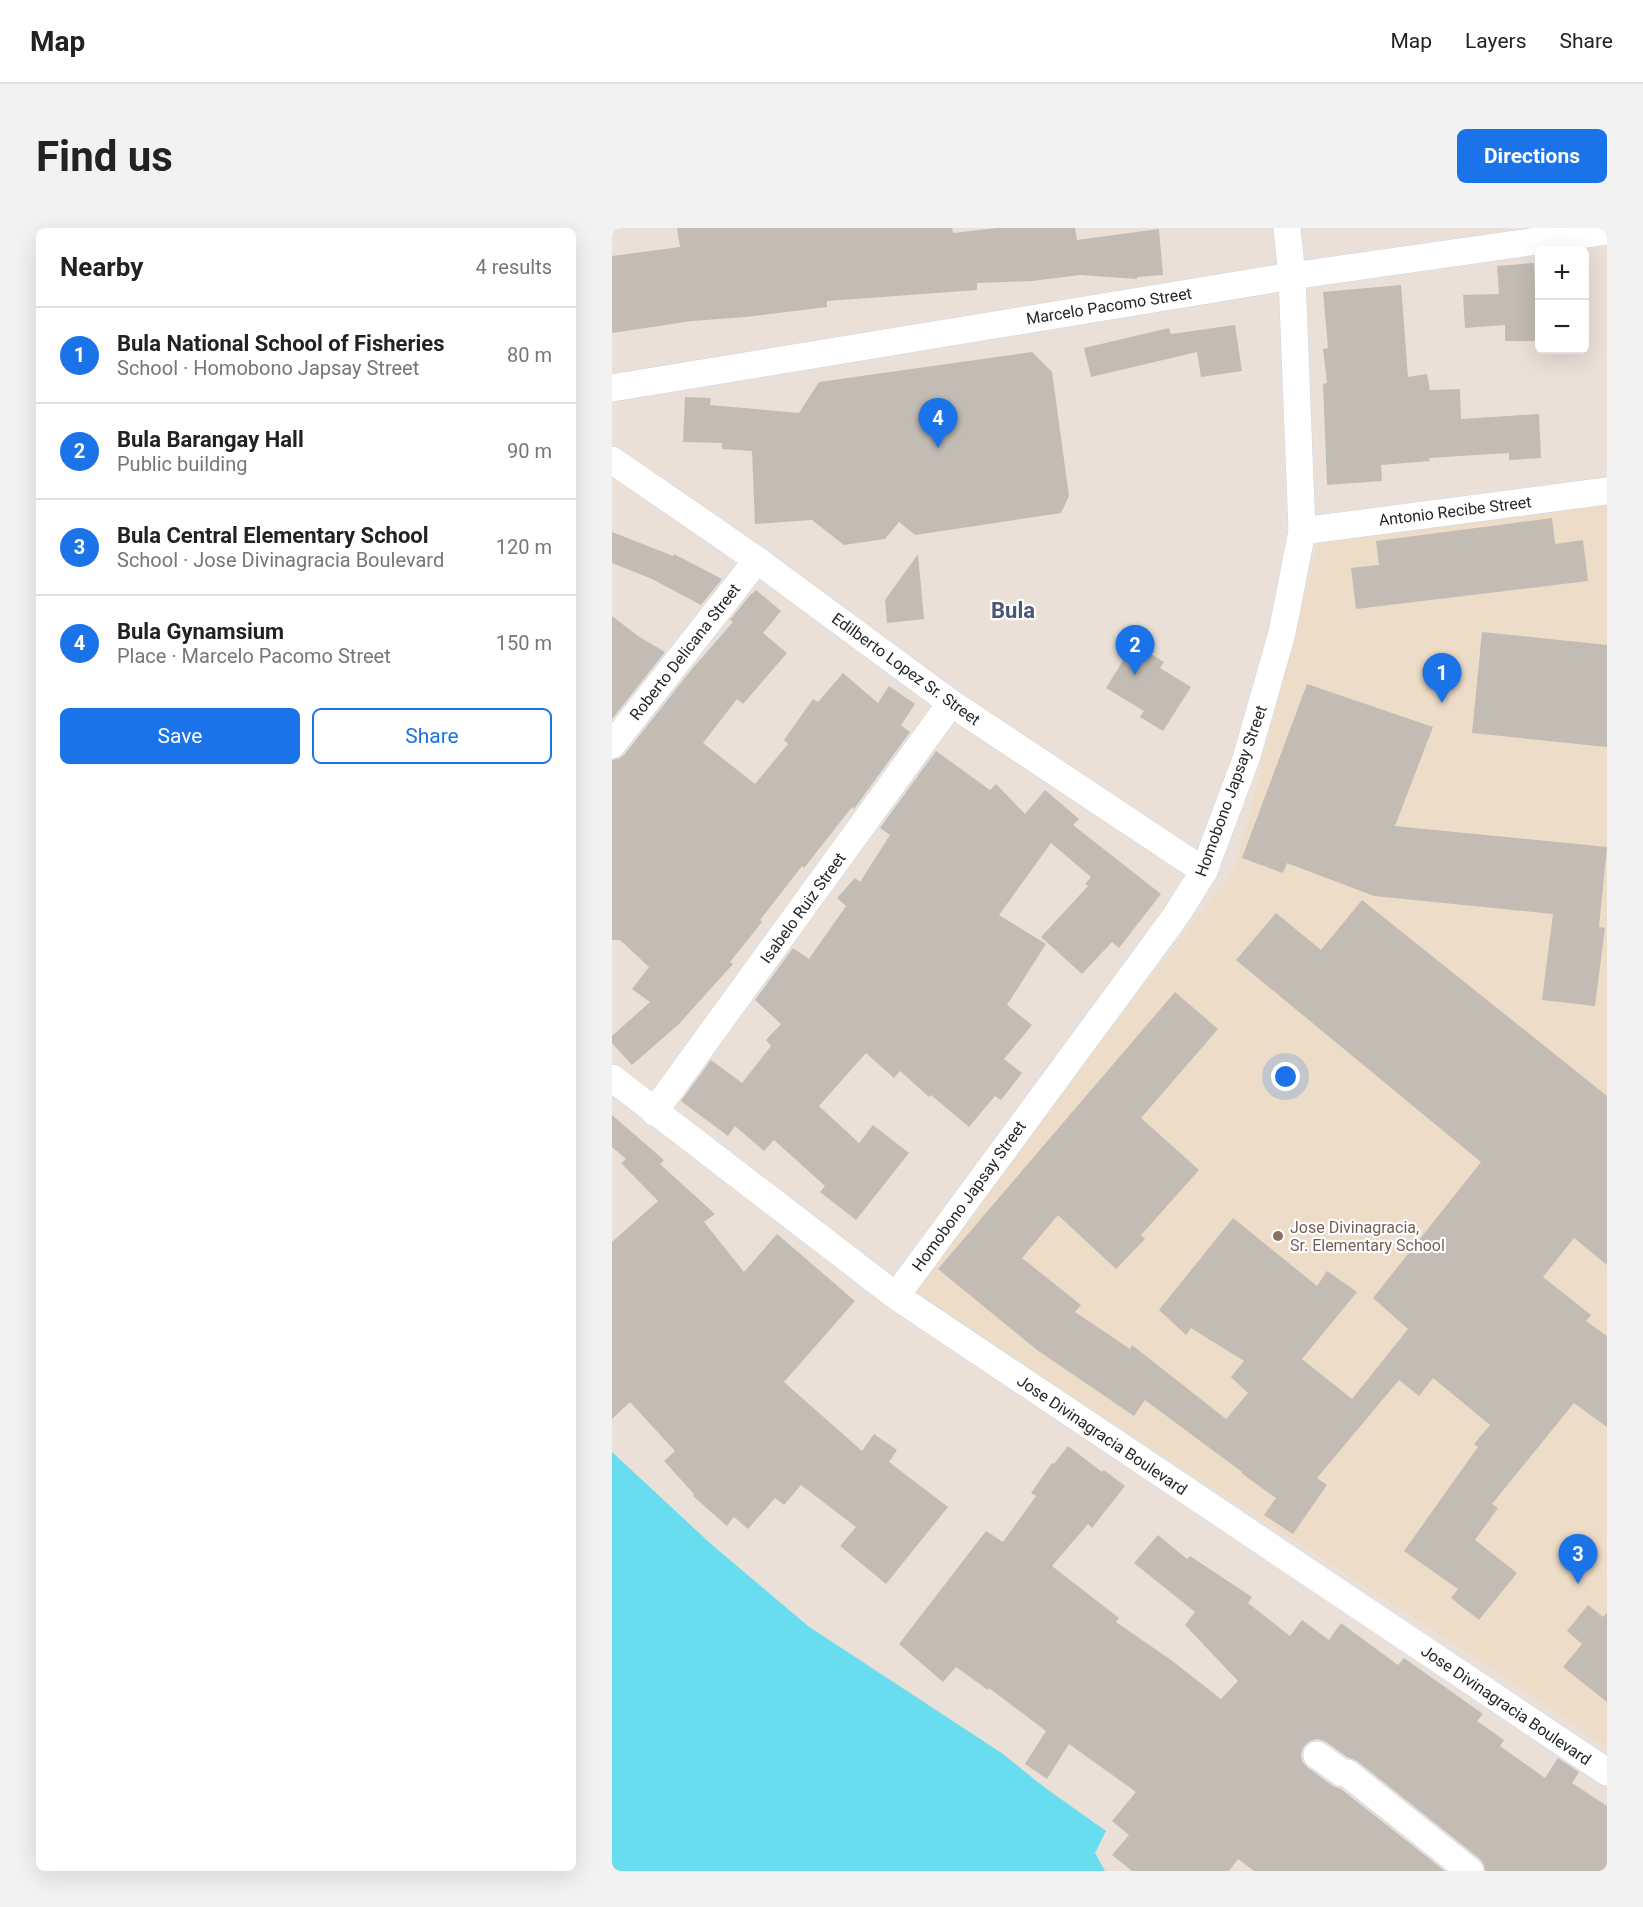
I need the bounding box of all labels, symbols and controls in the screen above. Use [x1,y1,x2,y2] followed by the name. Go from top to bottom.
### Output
[30,25,85,58] text: Map
[1390,29,1432,53] text: Map
[1465,29,1526,53] text: Layers
[1559,29,1613,53] text: Share
[1457,129,1607,183] button: Directions
[36,132,173,181] text: Find us
[1535,246,1589,354] map controls
[1535,246,1589,300] button: +
[60,252,143,282] text: Nearby
[476,255,552,279] text: 4 results
[1025,284,1193,328] street label: Marcelo Pacomo Street
[1535,300,1589,354] button: −
[117,331,444,356] text: Bula National School of Fisheries
[74,343,85,367] text: 1
[507,343,552,367] text: 80 m
[117,356,419,380] text: School · Homobono Japsay Street
[918,398,958,448] pin: 4
[117,427,304,452] text: Bula Barangay Hall
[74,439,85,463] text: 2
[507,439,552,463] text: 90 m
[117,452,247,476] text: Public building
[1378,492,1532,530] street label: Antonio Recibe Street
[117,523,429,548] text: Bula Central Elementary School
[74,535,85,559] text: 3
[496,535,552,559] text: 120 m
[117,548,444,572] text: School · Jose Divinagracia Boulevard
[626,580,744,724] street label: Roberto Delicana Street
[991,598,1035,623] district label: Bula
[828,609,984,729] street label: Edilberto Lopez Sr. Street
[117,619,284,644] text: Bula Gynamsium
[1116,626,1154,675] pin: 2
[74,631,85,655] text: 4
[496,631,552,655] text: 150 m
[117,644,391,668] text: Place · Marcelo Pacomo Street
[1422,654,1462,703] pin: 1
[1191,703,1271,879] street label: Homobono Japsay Street
[60,708,300,764] button: Save
[312,708,552,764] button: Share
[756,849,850,967] street label: Isabelo Ruiz Street
[1271,1062,1300,1091] your location
[908,1117,1030,1275] street label: Homobono Japsay Street
[1290,1218,1445,1255] place label: Jose Divinagracia, Sr. Elementary School
[1271,1229,1285,1243] marker: Jose Divinagracia, Sr. Elementary School
[1013,1371,1191,1499] street label: Jose Divinagracia Boulevard
[1558,1534,1598,1584] pin: 3
[1417,1641,1595,1769] street label: Jose Divinagracia Boulevard

